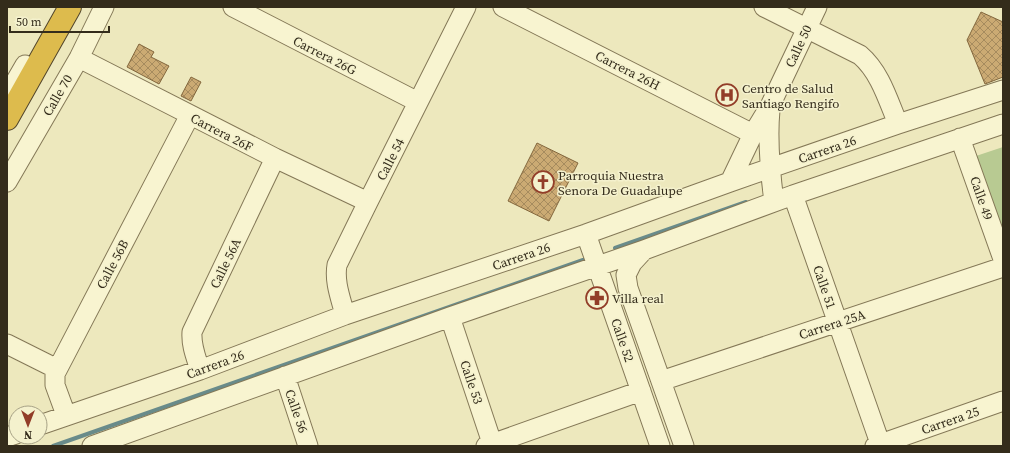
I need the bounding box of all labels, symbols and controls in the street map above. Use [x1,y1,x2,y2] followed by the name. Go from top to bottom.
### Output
[10,8,109,34] scale bar
[16,14,42,30] text: 50 m
[781,22,816,70] street label: Calle 50
[290,32,360,79] street label: Carrera 26G
[593,47,663,94] street label: Carrera 26H
[39,71,76,119] street label: Calle 70
[742,80,839,112] place label: Centro de Salud Santiago Rengifo
[714,82,740,108] hospital icon: Centro de Salud Santiago Rengifo
[188,109,256,156] street label: Carrera 26F
[796,132,858,167] street label: Carrera 26
[373,135,409,183] street label: Calle 54
[558,167,683,199] place label: Parroquia Nuestra Senora De Guadalupe
[530,169,556,195] church icon: Parroquia Nuestra Senora De Guadalupe
[966,174,997,222] street label: Calle 49
[206,235,245,291] street label: Calle 56A
[92,237,132,292] street label: Calle 56B
[490,239,552,274] street label: Carrera 26
[809,263,840,311] street label: Calle 51
[584,285,610,311] pharmacy icon: Villa real
[612,290,664,307] place label: Villa real
[797,306,868,343] street label: Carrera 25A
[607,316,638,364] street label: Calle 52
[184,346,246,383] street label: Carrera 26
[456,358,487,406] street label: Calle 53
[281,387,312,435] street label: Calle 56
[919,403,981,438] street label: Carrera 25
[8,405,48,445] north arrow
[24,427,32,442] text: N

